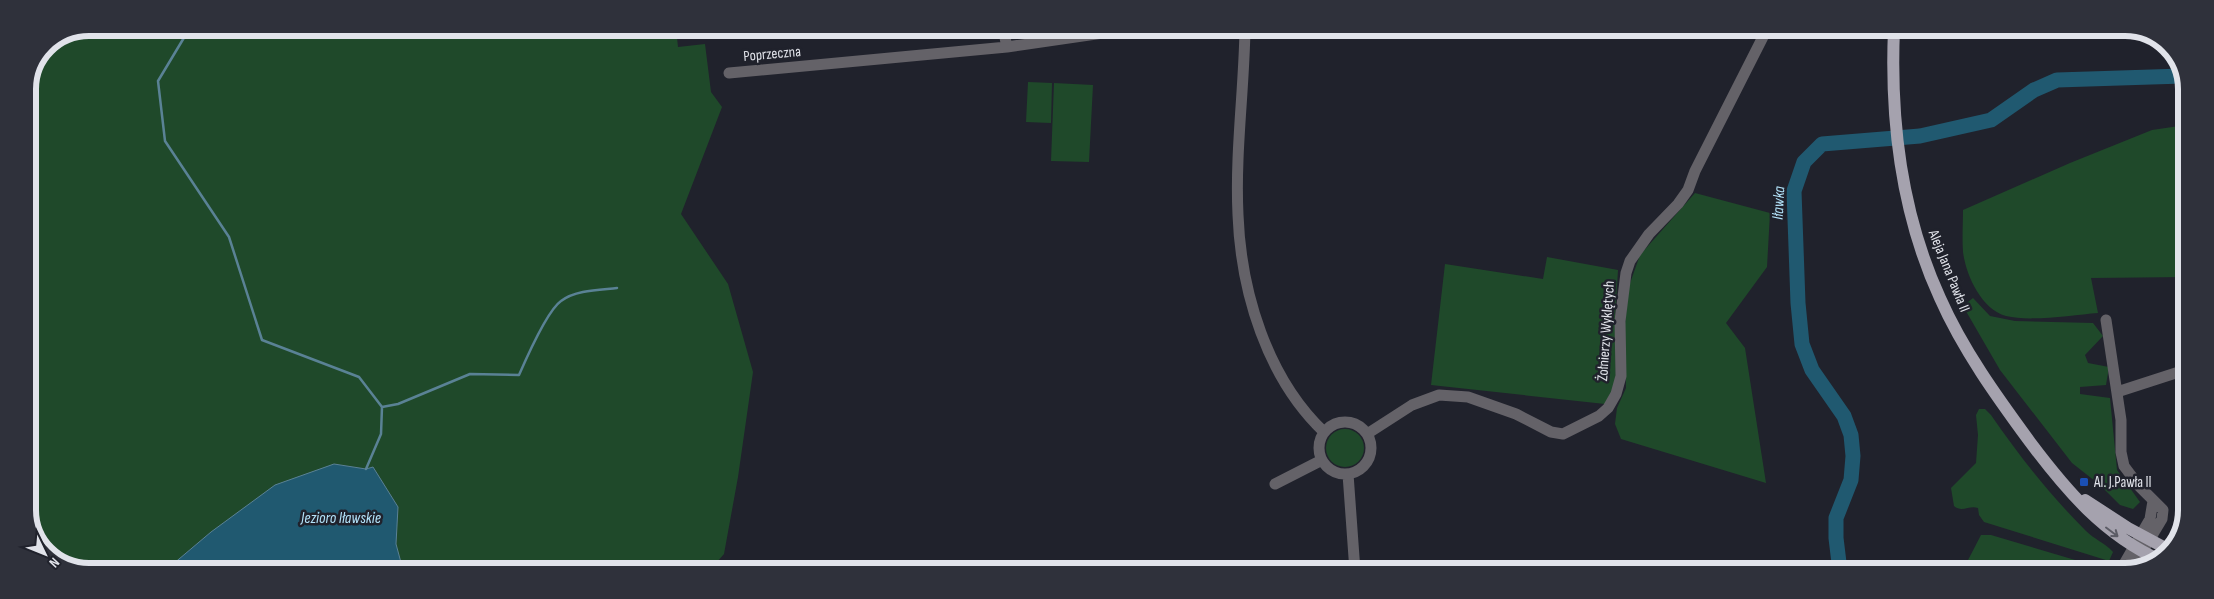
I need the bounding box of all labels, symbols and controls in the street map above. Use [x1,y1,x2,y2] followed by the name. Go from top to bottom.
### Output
[742,42,802,66] street label: Poprzeczna
[1769,185,1789,220] water label: Iławka
[1924,226,1974,315] street label: Aleja Jana Pawła II
[1593,280,1619,382] street label: Żołnierzy Wyklętych
[2093,473,2152,492] place label: Al. J.Pawła II
[2078,476,2090,488] marker: Al. J.Pawła II
[300,509,381,528] water label: Jezioro Iławskie
[2105,527,2119,537] one-way arrow
[20,529,70,579] north arrow
[45,554,63,571] text: N

